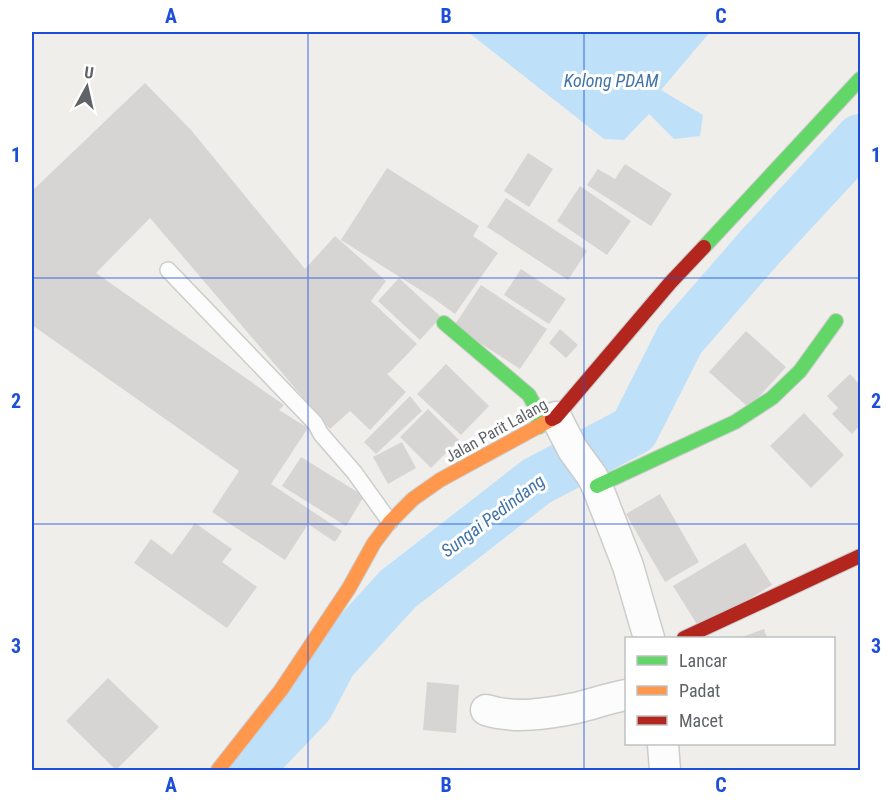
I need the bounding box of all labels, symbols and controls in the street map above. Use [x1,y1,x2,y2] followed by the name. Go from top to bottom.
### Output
[165,4,177,28] text: A
[440,4,452,28] text: B
[715,4,727,28] text: C
[57,57,117,117] north arrow
[83,63,95,83] text: U
[564,70,659,91] water label: Kolong PDAM
[11,143,21,167] text: 1
[871,143,881,167] text: 1
[11,389,21,413] text: 2
[871,389,881,413] text: 2
[442,395,551,466] street label: Jalan Parit Lalang
[437,470,549,561] water label: Sungai Pedindang
[11,634,21,658] text: 3
[871,634,881,658] text: 3
[625,637,835,745] legend
[679,650,728,671] text: Lancar
[679,680,720,701] text: Padat
[679,710,723,731] text: Macet
[165,773,177,797] text: A
[440,773,452,797] text: B
[715,773,727,797] text: C

